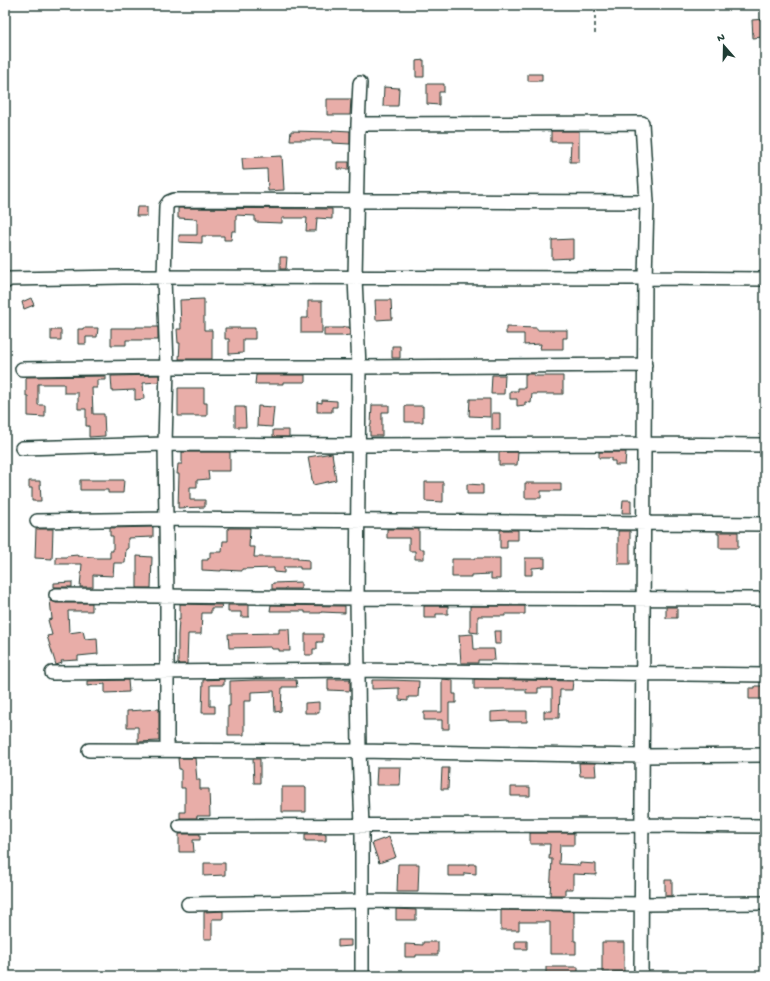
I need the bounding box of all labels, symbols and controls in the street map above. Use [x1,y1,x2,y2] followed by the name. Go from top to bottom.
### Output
[704,26,744,66] north arrow
[716,32,727,45] text: N

